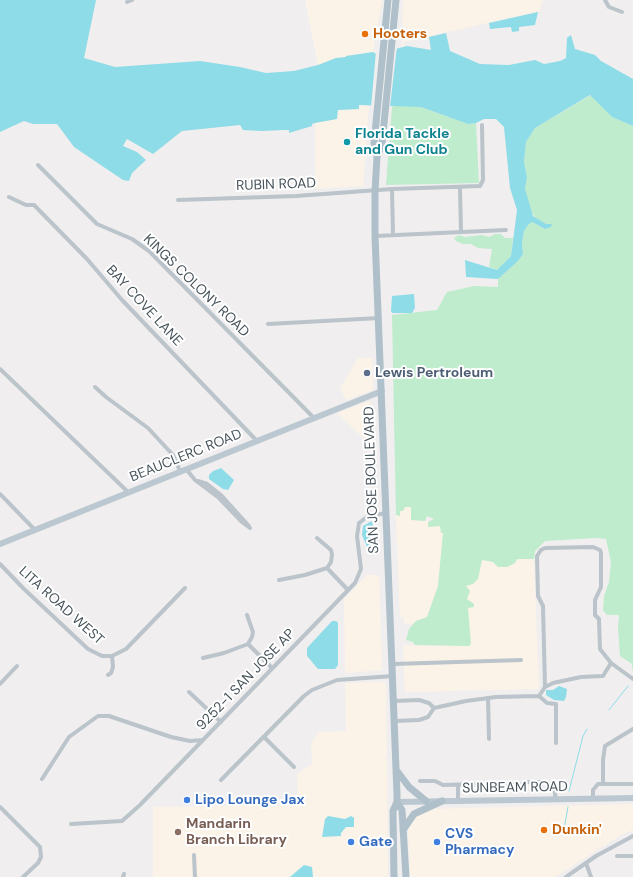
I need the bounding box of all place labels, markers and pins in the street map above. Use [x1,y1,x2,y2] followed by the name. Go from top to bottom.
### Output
[373,26,427,42] place label: Hooters
[360,29,370,39] marker: Hooters
[355,126,449,158] place label: Florida Tackle and Gun Club
[342,137,352,147] marker: Florida Tackle and Gun Club
[375,365,493,381] place label: Lewis Pertroleum
[362,368,372,378] marker: Lewis Pertroleum
[195,792,304,808] place label: Lipo Lounge Jax
[182,795,192,805] marker: Lipo Lounge Jax
[186,816,287,848] place label: Mandarin Branch Library
[552,822,602,838] place label: Dunkin'
[539,825,549,835] marker: Dunkin'
[445,826,515,858] place label: CVS Pharmacy
[173,827,183,837] marker: Mandarin Branch Library
[359,834,392,850] place label: Gate
[346,837,356,847] marker: Gate
[432,837,442,847] marker: CVS Pharmacy

